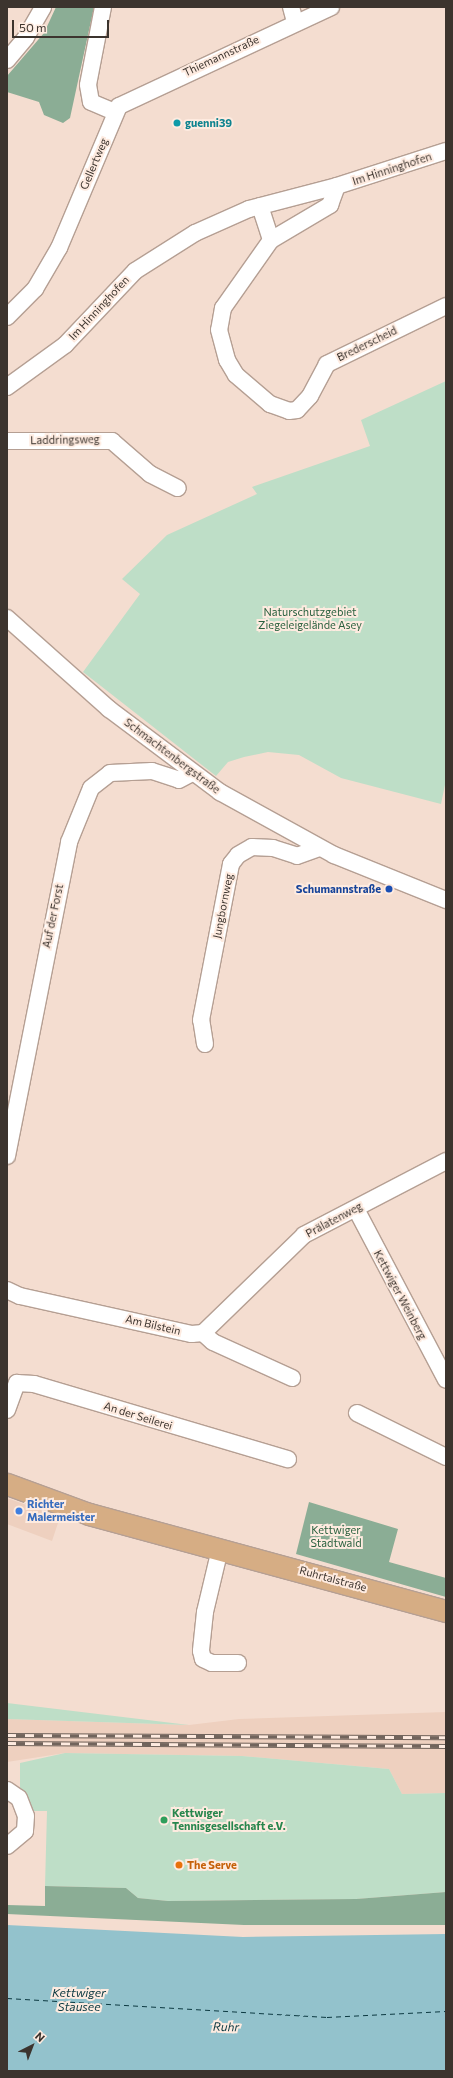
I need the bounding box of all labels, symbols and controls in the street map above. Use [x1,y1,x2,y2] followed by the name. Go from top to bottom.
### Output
[14,12,111,38] scale bar
[19,20,47,34] text: 50 m
[181,33,261,79] street label: Thiemannstraße
[185,116,232,130] place label: guenni39
[172,118,182,128] marker: guenni39
[77,136,111,192] street label: Gellertweg
[351,150,433,188] street label: Im Hinninghofen
[66,273,132,343] street label: Im Hinninghofen
[335,324,399,364] street label: Brederscheid
[30,433,100,447] street label: Laddringsweg
[258,606,362,632] park label: Naturschutzgebiet Ziegeleigelände Asey
[122,716,222,796] street label: Schmachtenbergstraße
[210,873,236,939] street label: Jungbornweg
[296,882,381,896] place label: Schumannstraße
[40,883,66,949] street label: Auf der Forst
[384,884,394,894] marker: Schumannstraße
[303,1200,365,1240] street label: Prälatenweg
[371,1248,429,1342] street label: Kettwiger Weinberg
[124,1312,182,1338] street label: Am Bilstein
[102,1399,174,1433] street label: An der Seilerei
[27,1498,95,1524] place label: Richter Malermeister
[14,1506,24,1516] marker: Richter Malermeister
[310,1524,362,1550] park label: Kettwiger Stadtwald
[298,1564,368,1594] street label: Ruhrtalstraße
[172,1807,286,1833] place label: Kettwiger Tennisgesellschaft e.V.
[159,1815,169,1825] marker: Kettwiger Tennisgesellschaft e.V.
[187,1858,237,1872] place label: The Serve
[174,1860,184,1870] marker: The Serve
[52,1986,106,2014] water label: Kettwiger Stausee
[213,2020,239,2034] water label: Ruhr
[12,2026,52,2066] north arrow
[33,2029,48,2044] text: N

